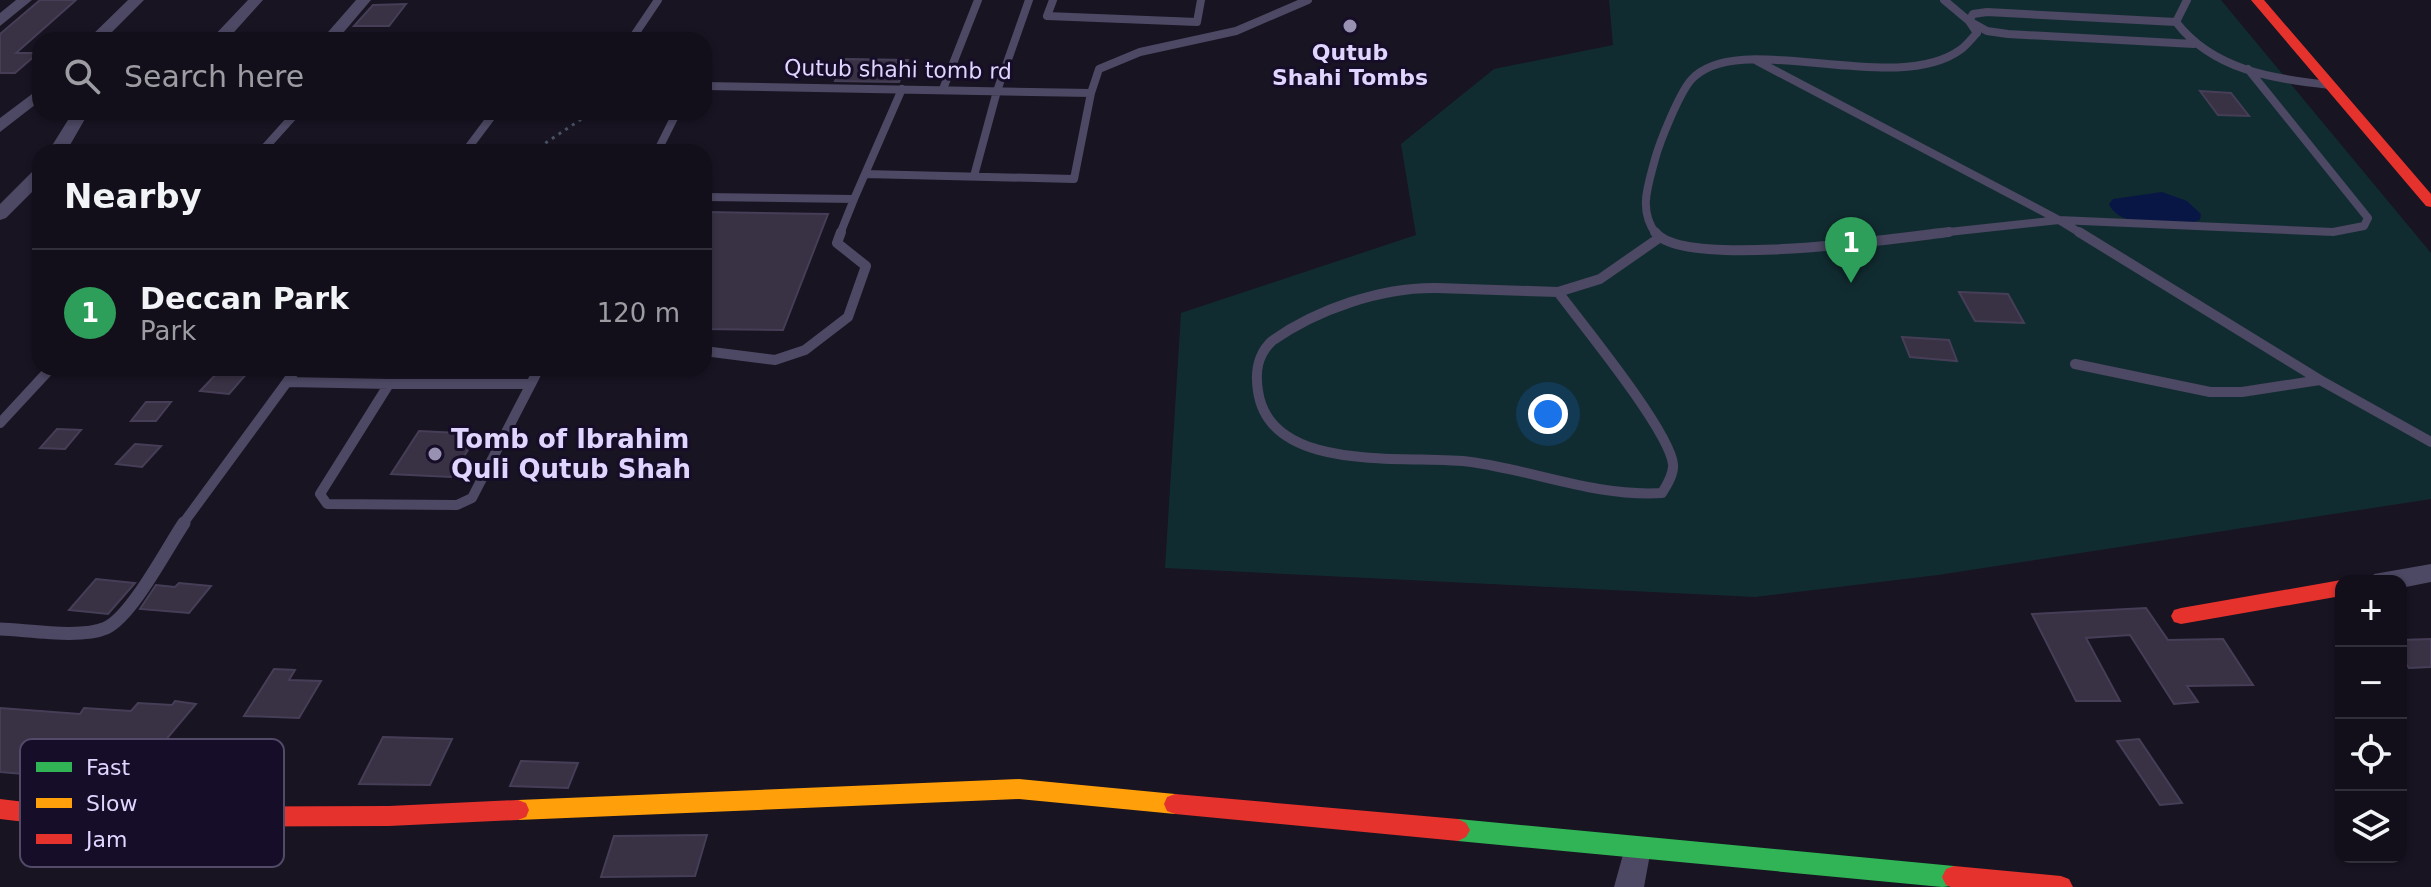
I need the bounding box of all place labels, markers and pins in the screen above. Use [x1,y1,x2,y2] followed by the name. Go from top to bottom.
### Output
[1341,17,1359,35] marker: Qutub Shahi Tombs
[1272,40,1428,90] place label: Qutub Shahi Tombs
[1825,217,1877,283] pin: 1
[451,424,691,484] place label: Tomb of Ibrahim Quli Qutub Shah
[426,445,444,463] marker: Tomb of Ibrahim Quli Qutub Shah

